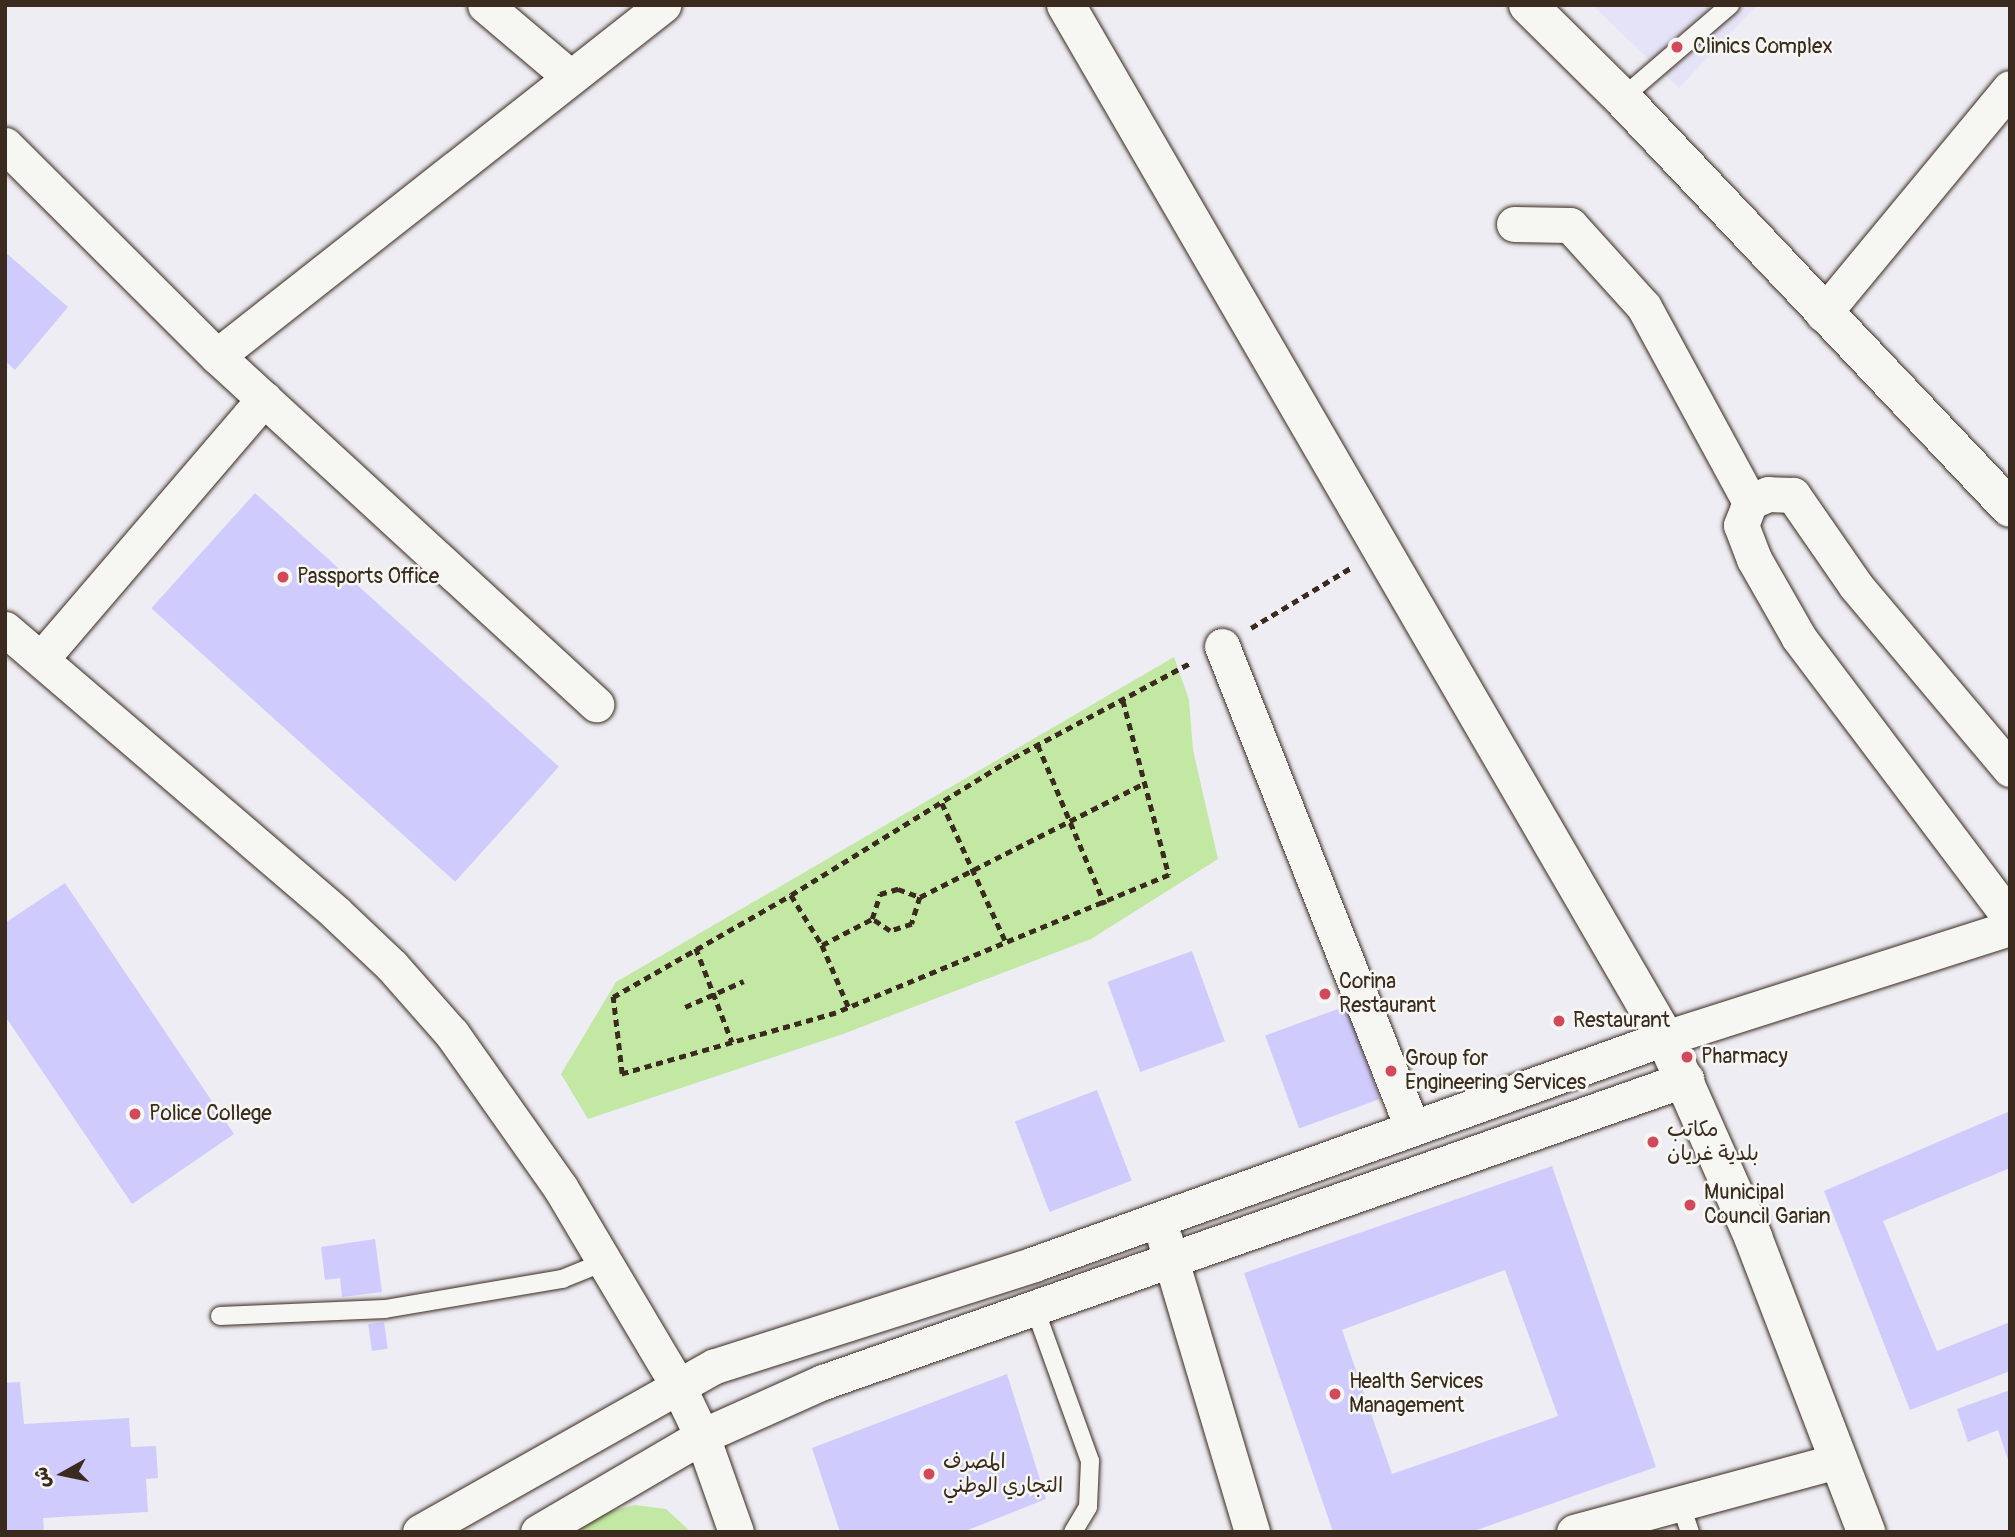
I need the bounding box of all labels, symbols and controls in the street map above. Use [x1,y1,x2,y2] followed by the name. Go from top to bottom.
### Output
[1693,34,1833,60] place label: Clinics Complex
[1667,37,1687,57] marker: Clinics Complex
[297,564,439,590] place label: Passports Office
[275,569,291,585] marker: Passports Office
[1339,969,1436,1019] place label: Corina Restaurant
[1317,986,1333,1002] marker: Corina Restaurant
[1573,1008,1670,1034] place label: Restaurant
[1551,1013,1567,1029] marker: Restaurant
[1701,1044,1788,1070] place label: Pharmacy
[1405,1046,1586,1096] place label: Group for Engineering Services
[1679,1049,1695,1065] marker: Pharmacy
[1383,1063,1399,1079] marker: Group for Engineering Services
[149,1101,272,1127] place label: Police College
[127,1106,143,1122] marker: Police College
[1667,1117,1759,1167] place label: مكاتب بلدية غريان
[1645,1134,1661,1150] marker: مكاتب بلدية غريان
[1704,1180,1831,1230] place label: Municipal Council Garian
[1682,1197,1698,1213] marker: Municipal Council Garian
[1349,1369,1483,1419] place label: Health Services Management
[1327,1386,1343,1402] marker: Health Services Management
[28,1439,98,1509] north arrow
[943,1449,1063,1499] place label: المصرف التجاري الوطني
[29,1465,56,1489] text: ش
[921,1466,937,1482] marker: المصرف التجاري الوطني

